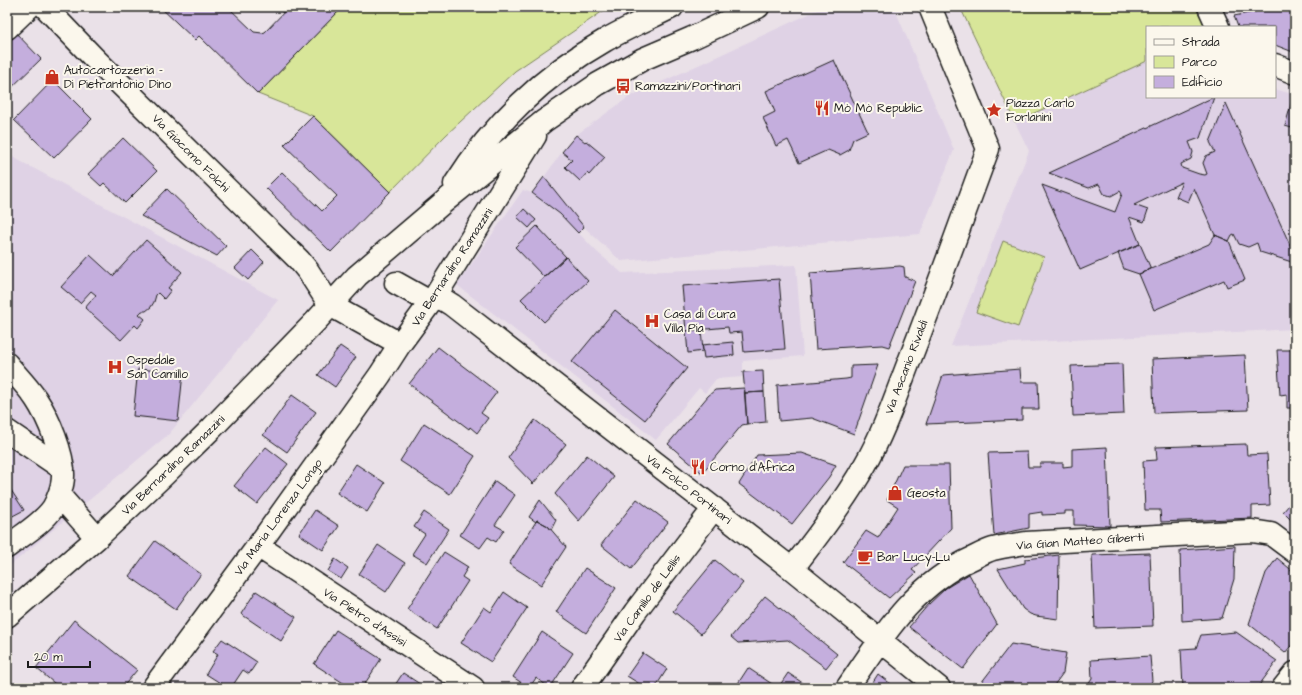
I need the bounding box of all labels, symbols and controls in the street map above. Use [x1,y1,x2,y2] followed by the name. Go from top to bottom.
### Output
[1146,26,1276,98] legend
[1182,34,1220,51] text: Strada
[1182,54,1217,71] text: Parco
[64,62,172,93] place label: Autocartozzeria - Di Pietrantonio Dino
[43,68,61,86] shop icon: Autocartozzeria - Di Pietrantonio Dino
[1182,74,1222,91] text: Edificio
[614,77,632,95] bus stop icon: Ramazzini/Portinari
[635,78,741,95] place label: Ramazzini/Portinari
[1006,95,1074,126] place label: Piazza Carlo Forlanini
[813,99,831,117] restaurant icon: Mò Mò Republic
[834,100,923,117] place label: Mò Mò Republic
[985,101,1003,119] place icon: Piazza Carlo Forlanini
[148,111,234,196] street label: Via Giacomo Folchi
[408,205,497,330] street label: Via Bernardino Ramazzini
[664,306,736,337] place label: Casa di Cura Villa Pia
[643,312,661,330] hospital icon: Casa di Cura Villa Pia
[881,317,932,417] street label: Via Ascanio Rivaldi
[127,352,188,383] place label: Ospedale San Camillo
[106,358,124,376] hospital icon: Ospedale San Camillo
[118,411,229,519] street label: Via Bernardino Ramazzini
[642,451,735,528] street label: Via Folco Portinari
[230,455,328,580] street label: Via Maria Lorenza Longo
[689,458,707,476] restaurant icon: Corno d'Africa
[710,459,794,476] place label: Corno d'Africa
[886,484,904,502] shop icon: Geosta
[907,485,946,502] place label: Geosta
[1016,529,1145,554] street label: Via Gian Matteo Giberti
[856,548,874,566] cafe icon: Bar Lucy-Lu
[877,549,950,567] place label: Bar Lucy-Lu
[610,551,685,646] street label: Via Camillo de Lellis
[320,584,410,651] street label: Via Pietro d'Assisi
[28,643,90,669] scale bar
[34,649,63,666] text: 20 m

